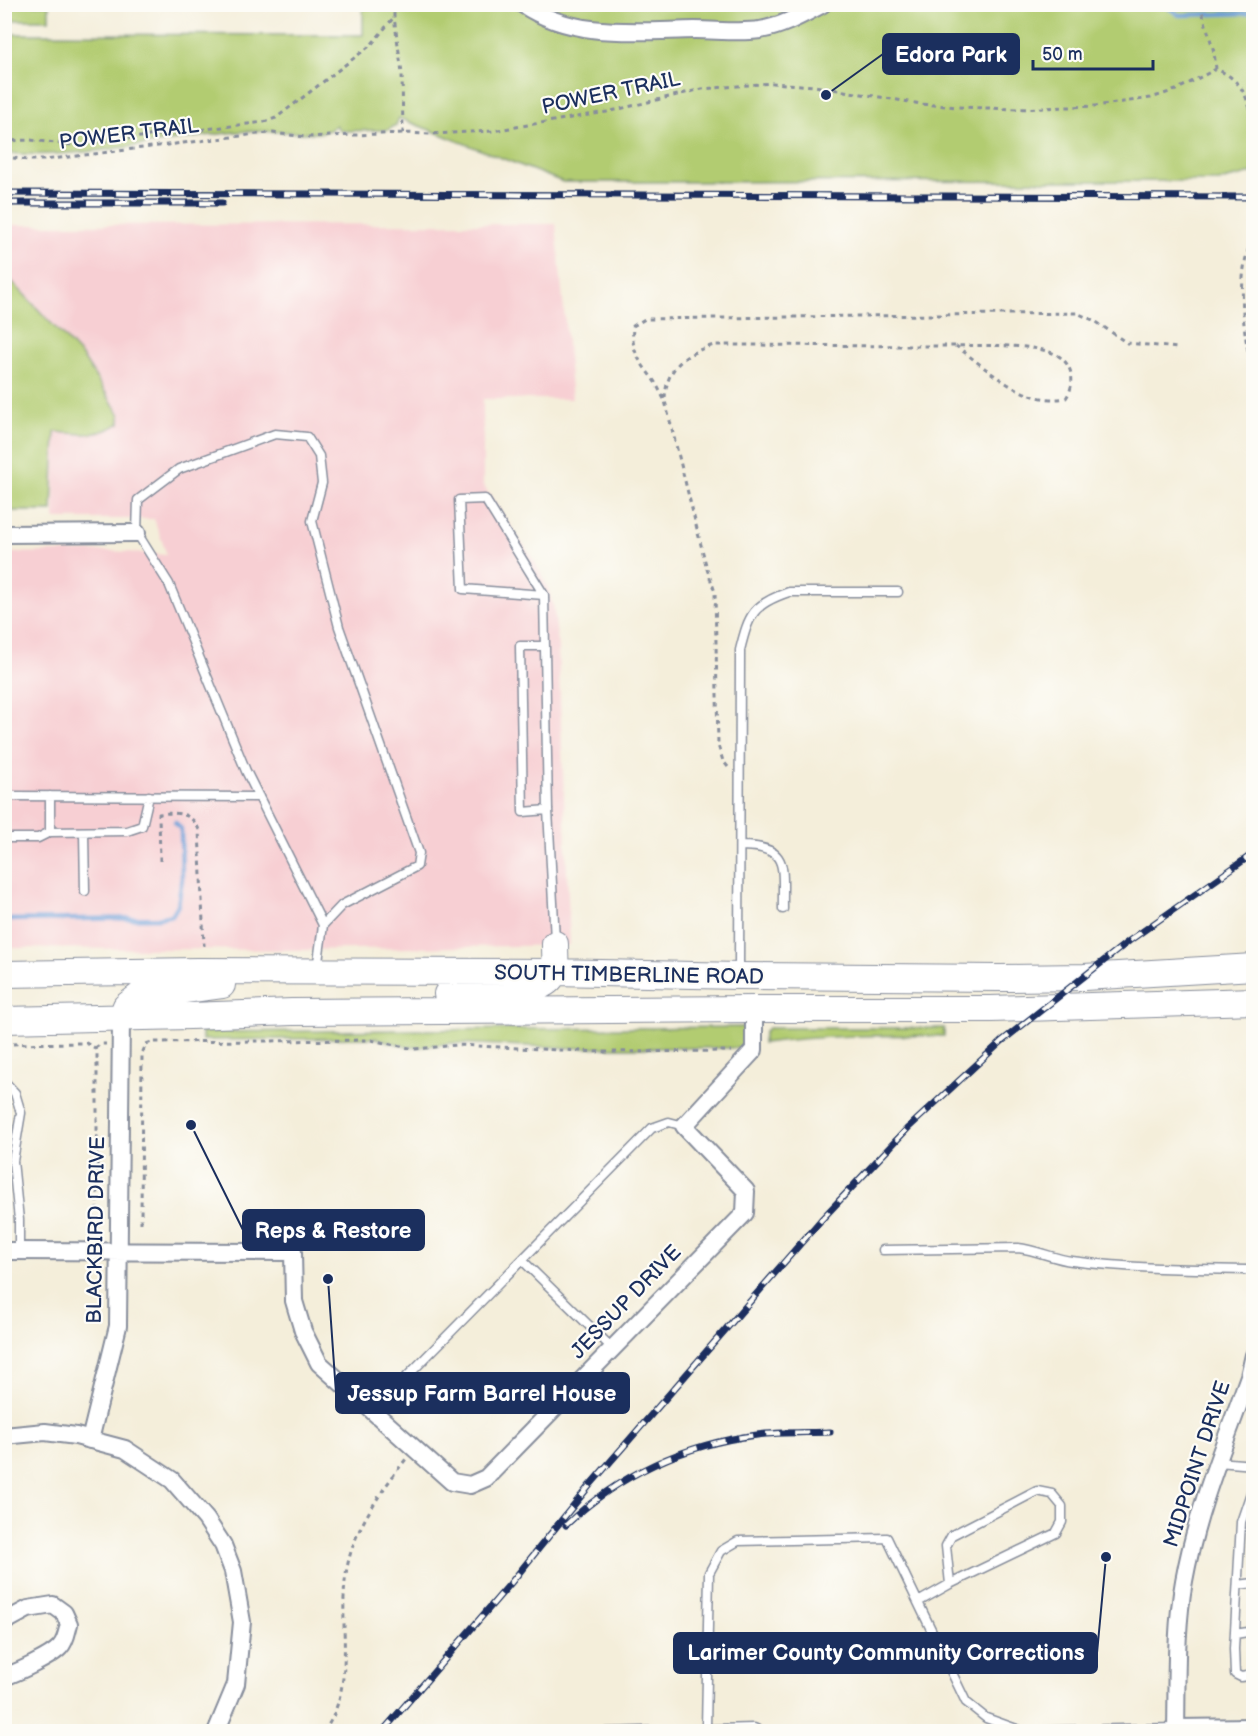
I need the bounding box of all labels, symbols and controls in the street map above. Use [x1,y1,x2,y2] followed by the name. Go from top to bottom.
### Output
[1033,33,1153,71] scale bar
[883,34,1019,74] callout: Edora Park
[895,42,1007,69] text: Edora Park
[1042,44,1083,65] text: 50 m
[540,66,682,120] street label: POWER TRAIL
[58,113,200,155] street label: POWER TRAIL
[494,960,764,990] street label: SOUTH TIMBERLINE ROAD
[82,1136,110,1324] street label: BLACKBIRD DRIVE
[243,1210,424,1250] callout: Reps & Restore
[255,1218,411,1245] text: Reps & Restore
[565,1240,687,1364] street label: JESSUP DRIVE
[336,1373,629,1413] callout: Jessup Farm Barrel House
[1158,1378,1236,1550] street label: MIDPOINT DRIVE
[348,1381,616,1408] text: Jessup Farm Barrel House
[674,1633,1097,1673] callout: Larimer County Community Corrections
[687,1640,1085,1667] text: Larimer County Community Corrections

